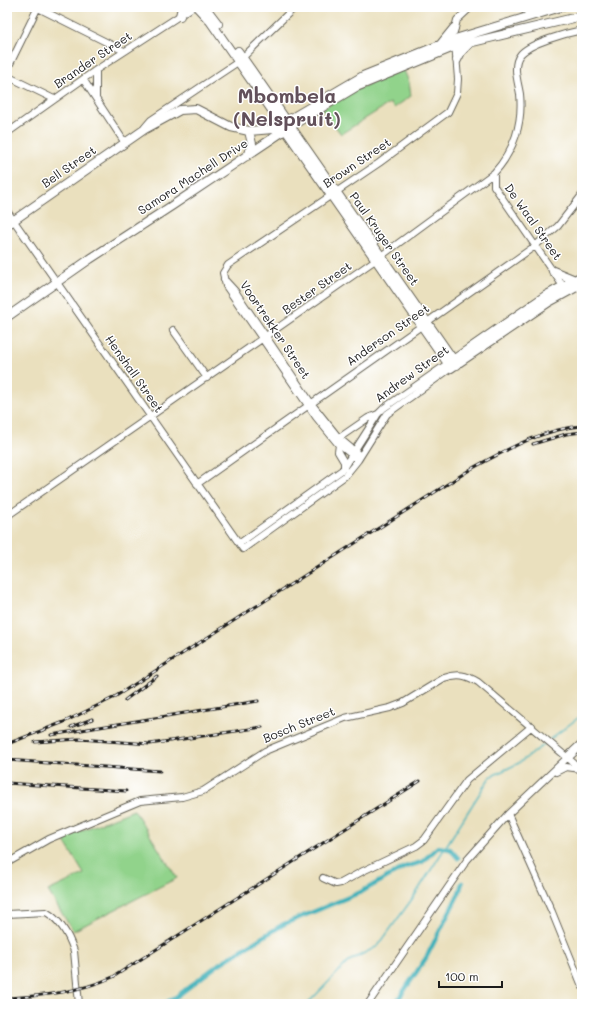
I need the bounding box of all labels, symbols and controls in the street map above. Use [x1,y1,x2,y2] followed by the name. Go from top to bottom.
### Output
[50,27,135,91] street label: Brander Street
[233,82,341,131] district label: Mbombela (Nelspruit)
[319,134,393,191] street label: Brown Street
[134,135,251,218] street label: Samora Machell Drive
[38,142,99,191] street label: Bell Street
[501,180,566,263] street label: De Waal Street
[347,189,423,288] street label: Paul Kruger Street
[278,257,354,317] street label: Bester Street
[237,277,315,382] street label: Voortrekker Street
[343,300,432,369] street label: Anderson Street
[102,332,167,415] street label: Henshall Street
[371,341,451,405] street label: Andrew Street
[260,702,337,746] street label: Bosch Street
[439,963,502,989] scale bar
[445,968,479,984] text: 100 m

